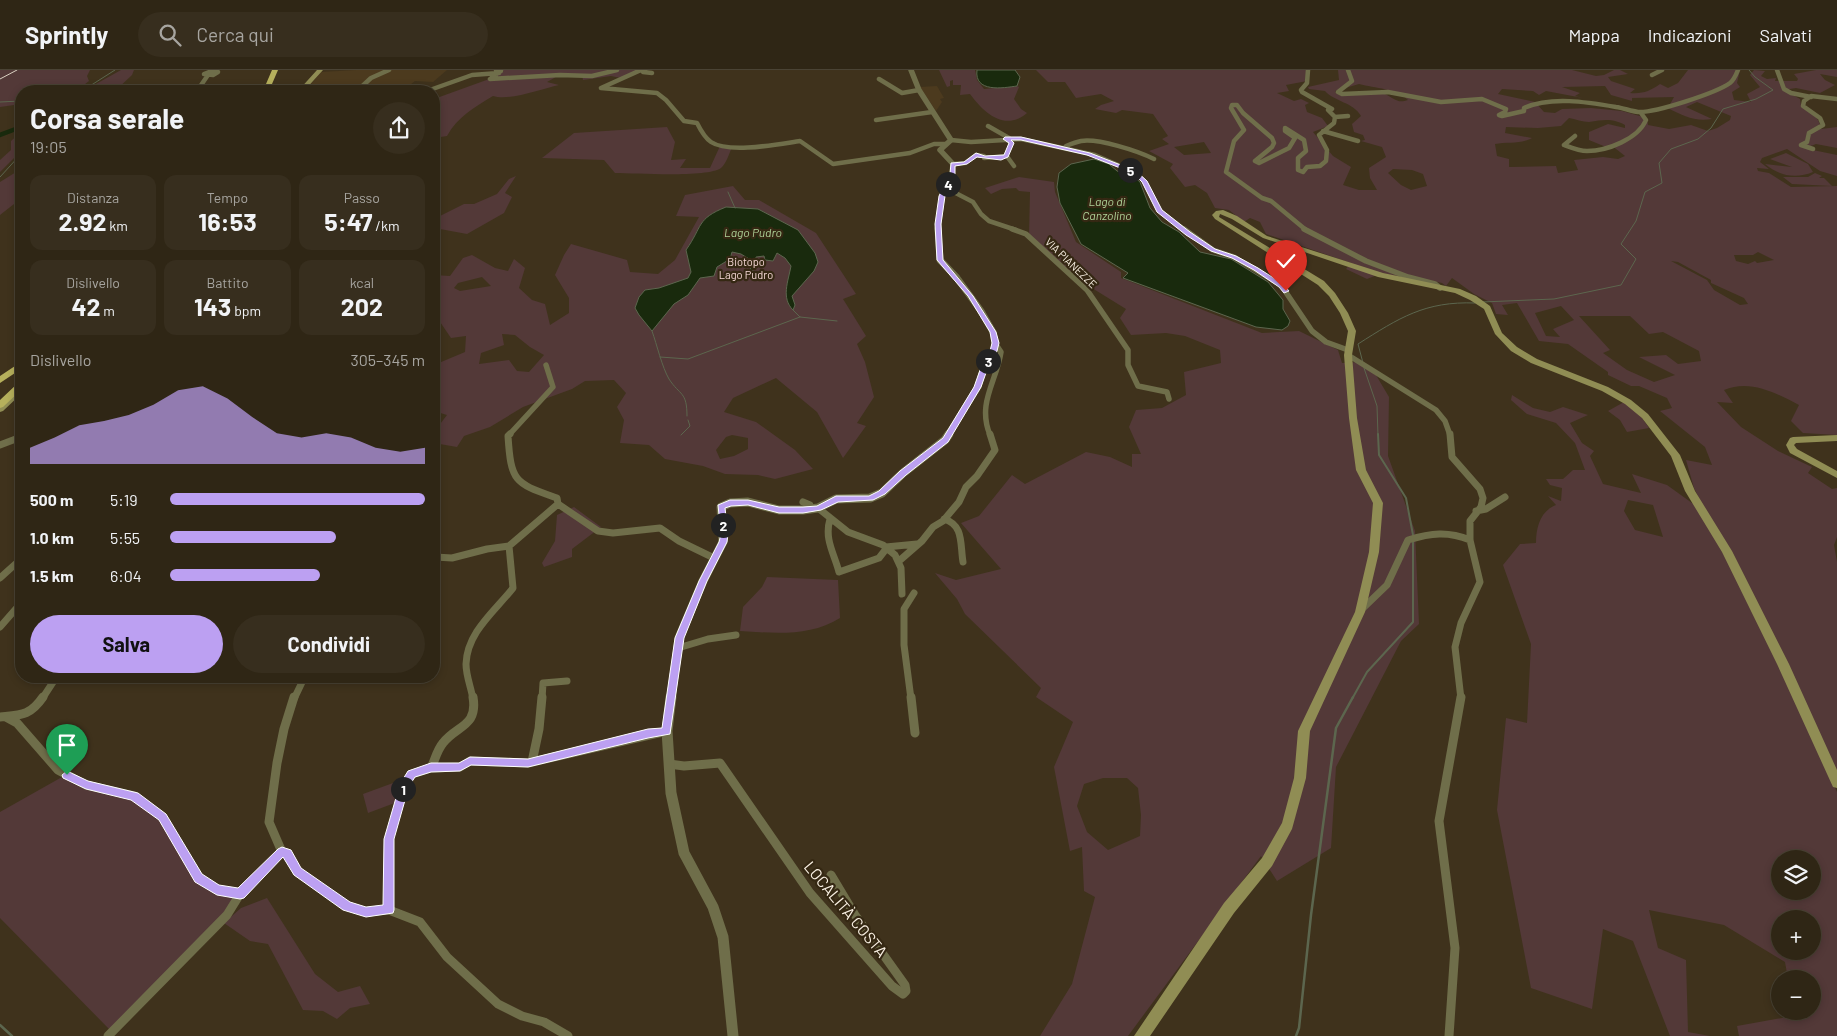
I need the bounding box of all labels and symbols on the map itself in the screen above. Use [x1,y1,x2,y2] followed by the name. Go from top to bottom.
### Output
[1118,158,1142,182] pin: 5
[936,172,960,196] pin: 4
[1082,194,1132,222] water label: Lago di Canzolino
[724,225,782,239] water label: Lago Pudro
[1043,235,1100,291] street label: VIA PIANEZZE
[1265,240,1307,291] pin
[719,255,773,281] park label: Biotopo Lago Pudro
[976,348,1000,374] pin: 3
[710,512,736,538] pin: 2
[46,724,88,775] pin
[390,776,416,802] pin: 1
[801,857,892,961] street label: LOCALITÀ COSTA

